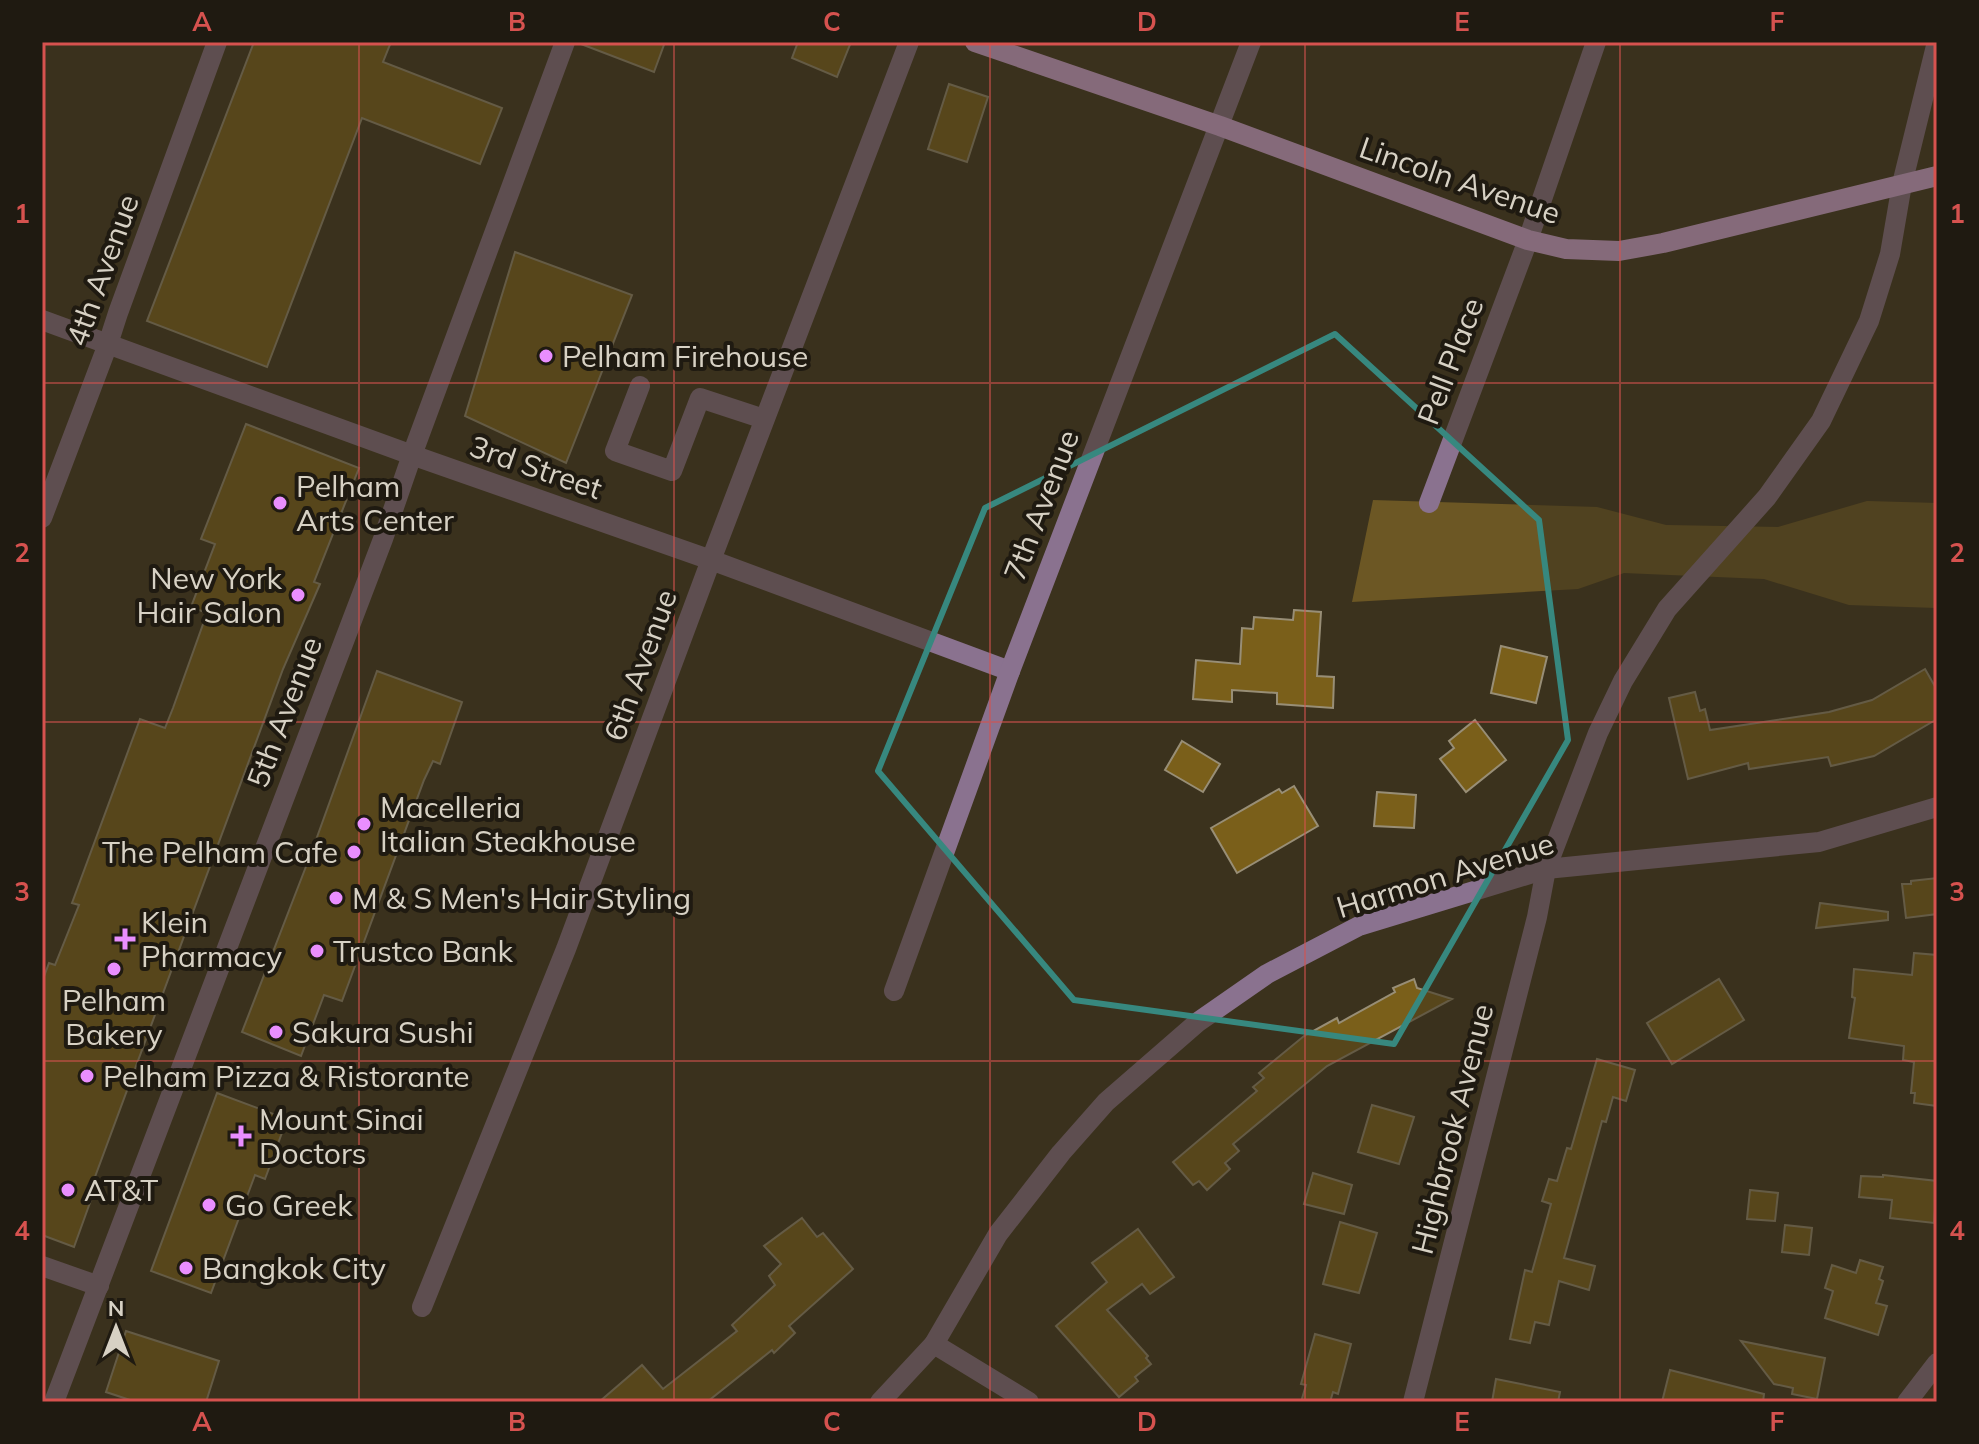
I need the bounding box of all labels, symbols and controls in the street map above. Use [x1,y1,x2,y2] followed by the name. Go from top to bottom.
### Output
[192,5,212,38] text: A
[508,5,526,38] text: B
[823,5,841,38] text: C
[1137,5,1157,38] text: D
[1454,5,1470,38] text: E
[1770,5,1785,38] text: F
[1355,128,1565,232] street label: Lincoln Avenue
[57,189,147,351] street label: 4th Avenue
[14,197,30,230] text: 1
[1949,197,1965,230] text: 1
[1408,292,1492,430] street label: Pell Place
[562,337,808,375] place label: Pelham Firehouse
[537,347,555,365] marker: Pelham Firehouse
[995,424,1087,586] street label: 7th Avenue
[465,427,607,507] street label: 3rd Street
[296,467,454,539] place label: Pelham Arts Center
[271,494,289,512] marker: Pelham Arts Center
[14,536,30,569] text: 2
[1949,536,1965,569] text: 2
[137,559,283,631] place label: New York Hair Salon
[595,584,685,746] street label: 6th Avenue
[289,586,307,604] marker: New York Hair Salon
[238,631,330,793] street label: 5th Avenue
[380,788,636,860] place label: Macelleria Italian Steakhouse
[355,815,373,833] marker: Macelleria Italian Steakhouse
[1332,824,1558,926] street label: Harmon Avenue
[102,833,338,871] place label: The Pelham Cafe
[345,843,363,861] marker: The Pelham Cafe
[14,875,30,908] text: 3
[1949,875,1965,908] text: 3
[352,879,691,917] place label: M & S Men's Hair Styling
[327,889,345,907] marker: M & S Men's Hair Styling
[141,903,282,975] place label: Klein Pharmacy
[116,930,134,948] marker: Klein Pharmacy
[333,932,514,970] place label: Trustco Bank
[308,942,326,960] marker: Trustco Bank
[105,960,123,978] marker: Pelham Bakery
[62,981,166,1053] place label: Pelham Bakery
[1403,1000,1501,1258] street label: Highbrook Avenue
[292,1013,474,1051] place label: Sakura Sushi
[267,1023,285,1041] marker: Sakura Sushi
[103,1057,470,1095] place label: Pelham Pizza & Ristorante
[78,1067,96,1085] marker: Pelham Pizza & Ristorante
[259,1100,424,1172] place label: Mount Sinai Doctors
[230,1125,252,1147] marker: Mount Sinai Doctors
[84,1171,158,1209] place label: AT&T
[59,1181,77,1199] marker: AT&T
[225,1186,353,1224] place label: Go Greek
[200,1196,218,1214] marker: Go Greek
[14,1214,30,1247] text: 4
[1949,1214,1965,1247] text: 4
[202,1249,386,1287] place label: Bangkok City
[177,1259,195,1277] marker: Bangkok City
[76,1288,156,1368] north arrow
[108,1294,124,1322] text: N
[192,1405,212,1438] text: A
[508,1405,526,1438] text: B
[823,1405,841,1438] text: C
[1137,1405,1157,1438] text: D
[1454,1405,1470,1438] text: E
[1770,1405,1785,1438] text: F

